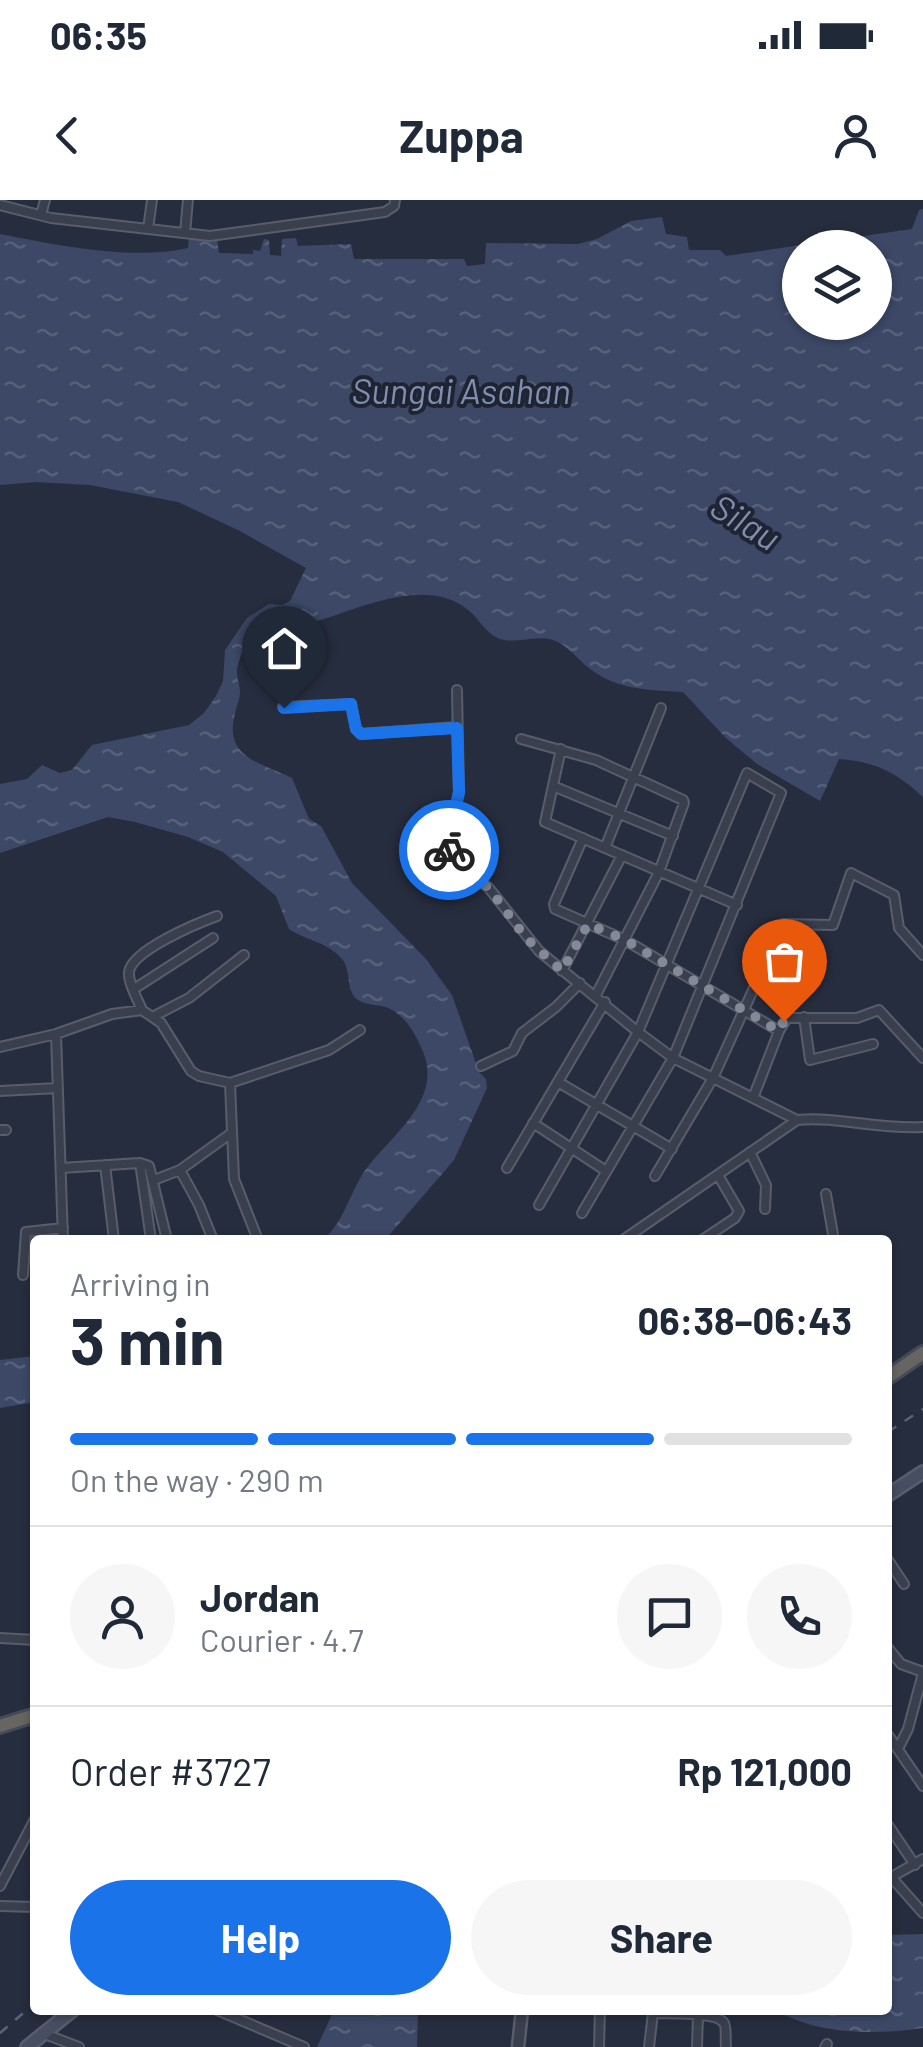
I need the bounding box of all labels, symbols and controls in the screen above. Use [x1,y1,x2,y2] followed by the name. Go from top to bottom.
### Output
[50,12,147,58] text: 06:35
[40,108,95,163] icon: back
[399,108,524,162] text: Zuppa
[828,108,883,163] icon: person
[782,230,892,340] map controls
[782,230,892,340] button: layers
[351,369,571,411] water label: Sungai Asahan
[704,484,788,558] water label: Silau
[242,606,327,709] pin
[257,621,312,676] icon: home
[399,800,499,900] courier
[422,823,477,878] icon: bike
[742,919,827,1022] pin
[757,934,812,989] icon: bag
[70,1264,210,1302] text: Arriving in
[638,1297,852,1343] text: 06:38–06:43
[70,1300,225,1378] text: 3 min
[70,1460,324,1498] text: On the way · 290 m
[70,1564,175,1669] button: person
[617,1564,722,1669] button: chat
[747,1564,852,1669] button: phone
[200,1574,320,1620] text: Jordan
[200,1620,364,1658] text: Courier · 4.7
[70,1748,271,1794] text: Order #3727
[677,1748,852,1794] text: Rp 121,000
[70,1880,451,1995] button: Help
[471,1880,852,1995] button: Share

